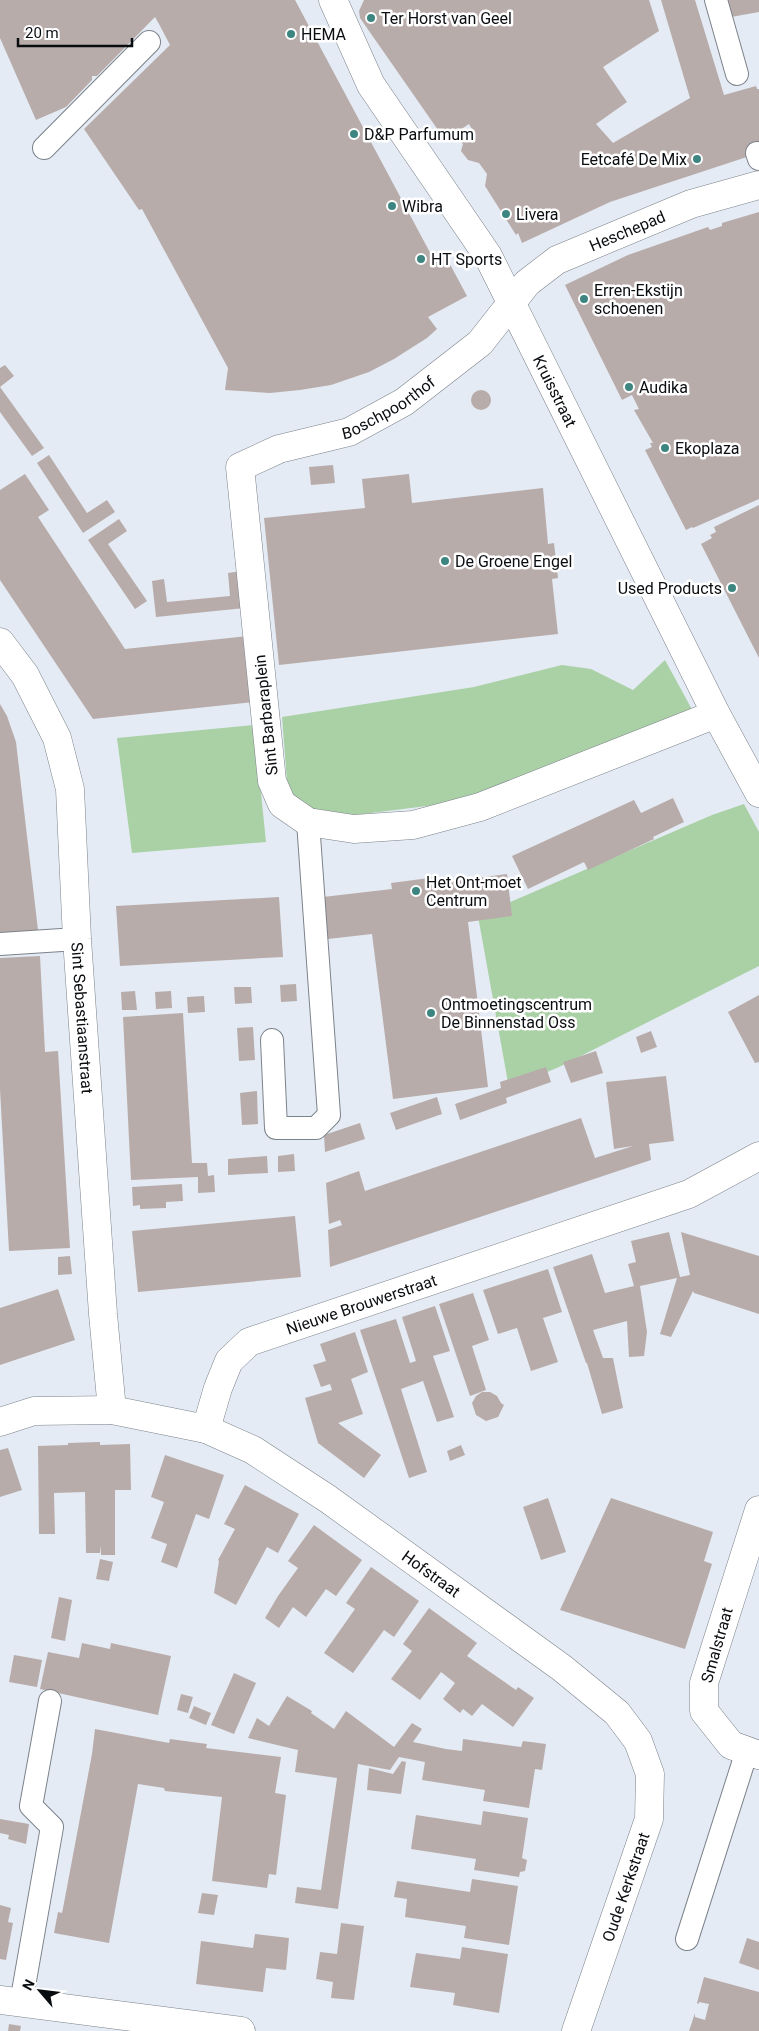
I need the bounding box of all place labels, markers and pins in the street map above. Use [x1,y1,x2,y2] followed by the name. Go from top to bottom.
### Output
[381,9,512,28] place label: Ter Horst van Geel
[365,12,377,24] marker: Ter Horst van Geel
[301,25,347,44] place label: HEMA
[285,28,297,40] marker: HEMA
[364,125,474,144] place label: D&P Parfumum
[348,128,360,140] marker: D&P Parfumum
[581,150,687,169] place label: Eetcafé De Mix
[691,153,703,165] marker: Eetcafé De Mix
[402,197,443,216] place label: Wibra
[386,200,398,212] marker: Wibra
[516,205,558,224] place label: Livera
[500,208,512,220] marker: Livera
[431,250,502,269] place label: HT Sports
[415,253,427,265] marker: HT Sports
[594,281,683,318] place label: Erren-Ekstijn schoenen
[578,293,590,305] marker: Erren-Ekstijn schoenen
[639,378,688,397] place label: Audika
[623,381,635,393] marker: Audika
[675,439,740,458] place label: Ekoplaza
[659,442,671,454] marker: Ekoplaza
[455,552,572,571] place label: De Groene Engel
[439,555,451,567] marker: De Groene Engel
[618,579,722,598] place label: Used Products
[726,582,738,594] marker: Used Products
[426,873,521,910] place label: Het Ont-moet Centrum
[410,885,422,897] marker: Het Ont-moet Centrum
[441,995,592,1032] place label: Ontmoetingscentrum De Binnenstad Oss
[425,1007,437,1019] marker: Ontmoetingscentrum De Binnenstad Oss

